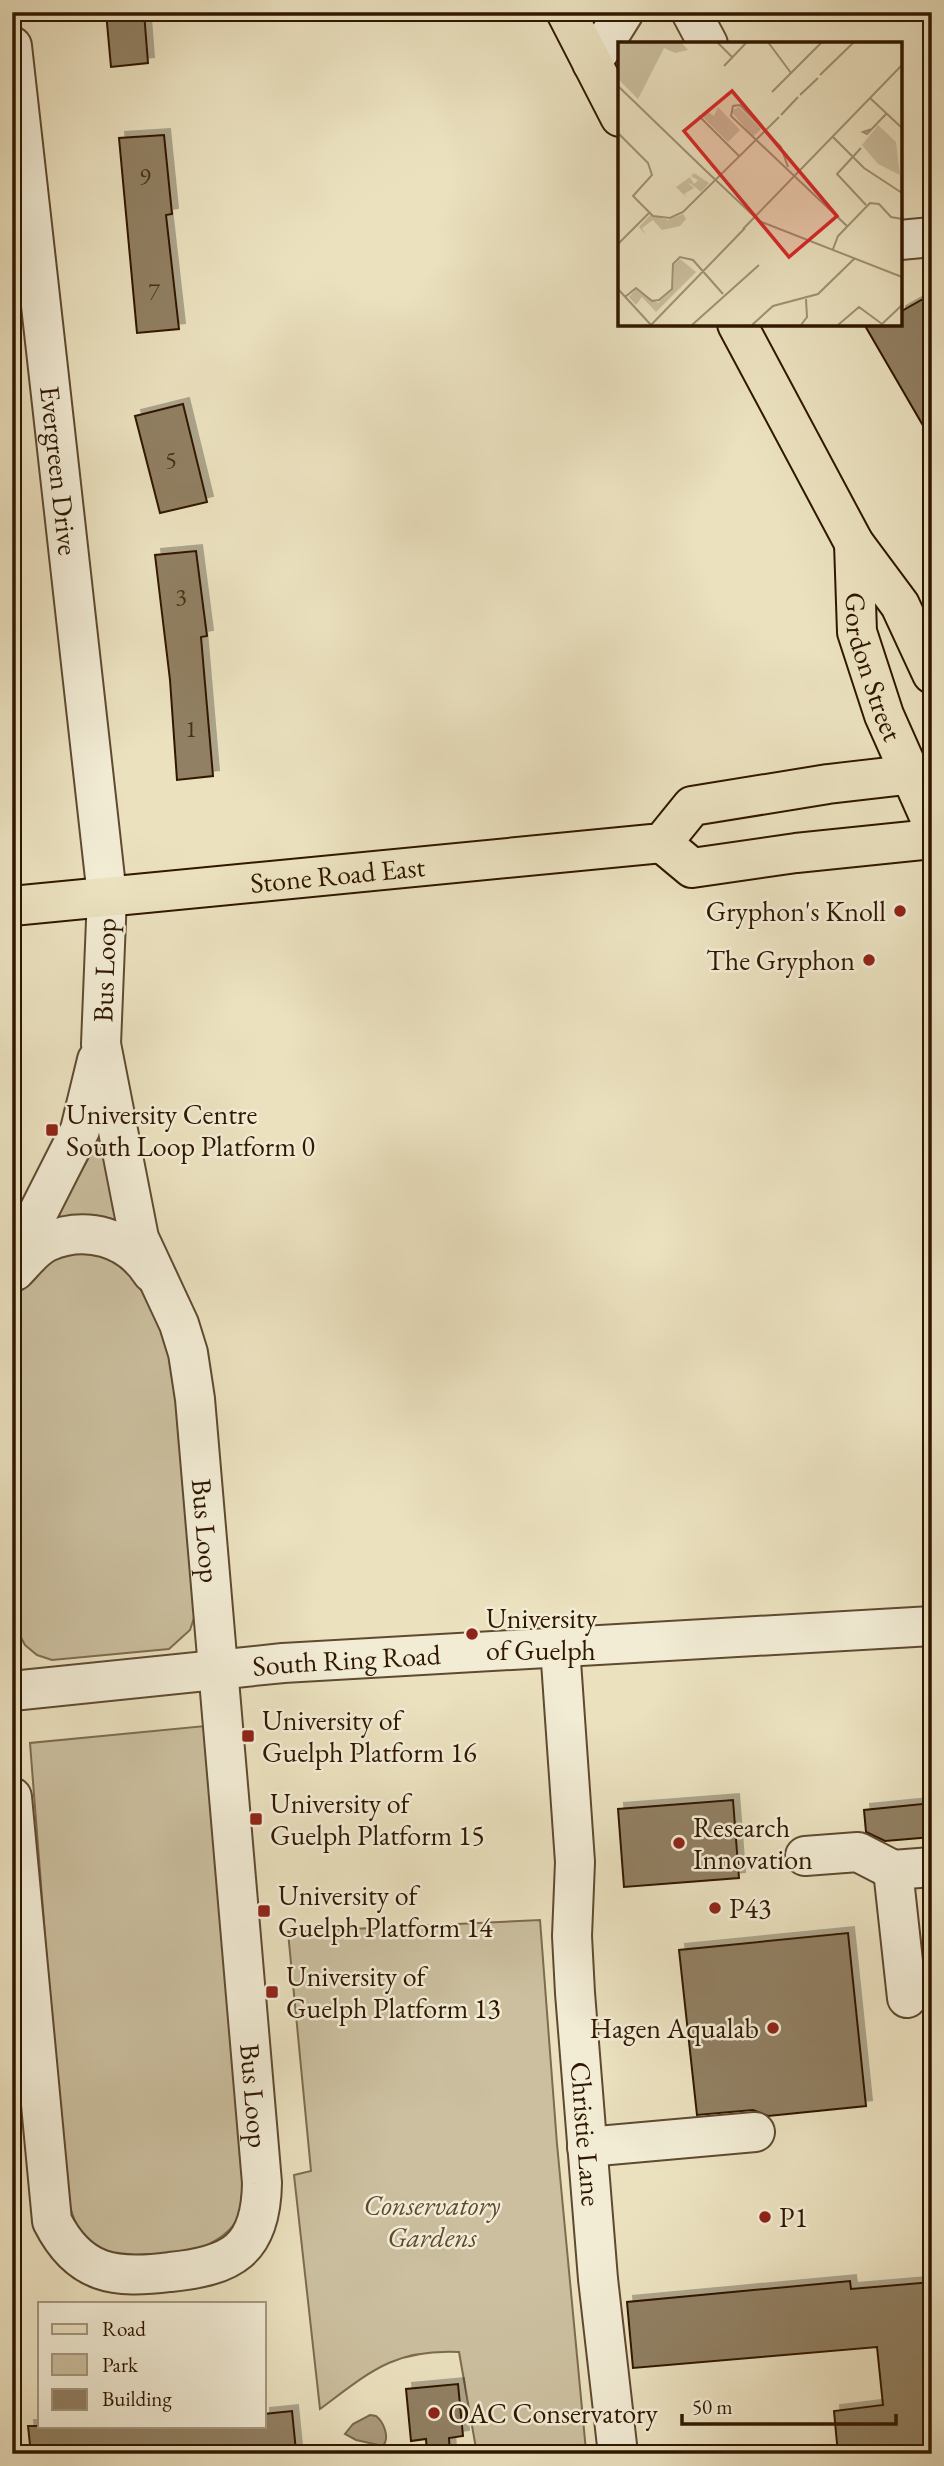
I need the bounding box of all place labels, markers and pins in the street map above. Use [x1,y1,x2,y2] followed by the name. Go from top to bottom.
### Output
[706,893,886,929] place label: Gryphon's Knoll
[892,903,908,919] marker: Gryphon's Knoll
[706,942,855,978] place label: The Gryphon
[861,952,877,968] marker: The Gryphon
[66,1096,315,1164] place label: University Centre South Loop Platform 0
[44,1122,60,1138] marker: University Centre South Loop Platform 0
[486,1600,598,1668] place label: University of Guelph
[464,1626,480,1642] marker: University of Guelph
[262,1702,477,1770] place label: University of Guelph Platform 16
[240,1728,256,1744] marker: University of Guelph Platform 16
[270,1785,485,1853] place label: University of Guelph Platform 15
[693,1809,813,1877] place label: Research Innovation
[248,1811,264,1827] marker: University of Guelph Platform 15
[671,1835,687,1851] marker: Research Innovation
[278,1877,493,1945] place label: University of Guelph Platform 14
[729,1890,771,1926] place label: P43
[707,1900,723,1916] marker: P43
[256,1903,272,1919] marker: University of Guelph Platform 14
[286,1958,501,2026] place label: University of Guelph Platform 13
[264,1984,280,2000] marker: University of Guelph Platform 13
[589,2010,759,2046] place label: Hagen Aqualab
[765,2020,781,2036] marker: Hagen Aqualab
[779,2199,808,2235] place label: P1
[757,2209,773,2225] marker: P1
[448,2395,658,2431] place label: OAC Conservatory
[426,2405,442,2421] marker: OAC Conservatory

